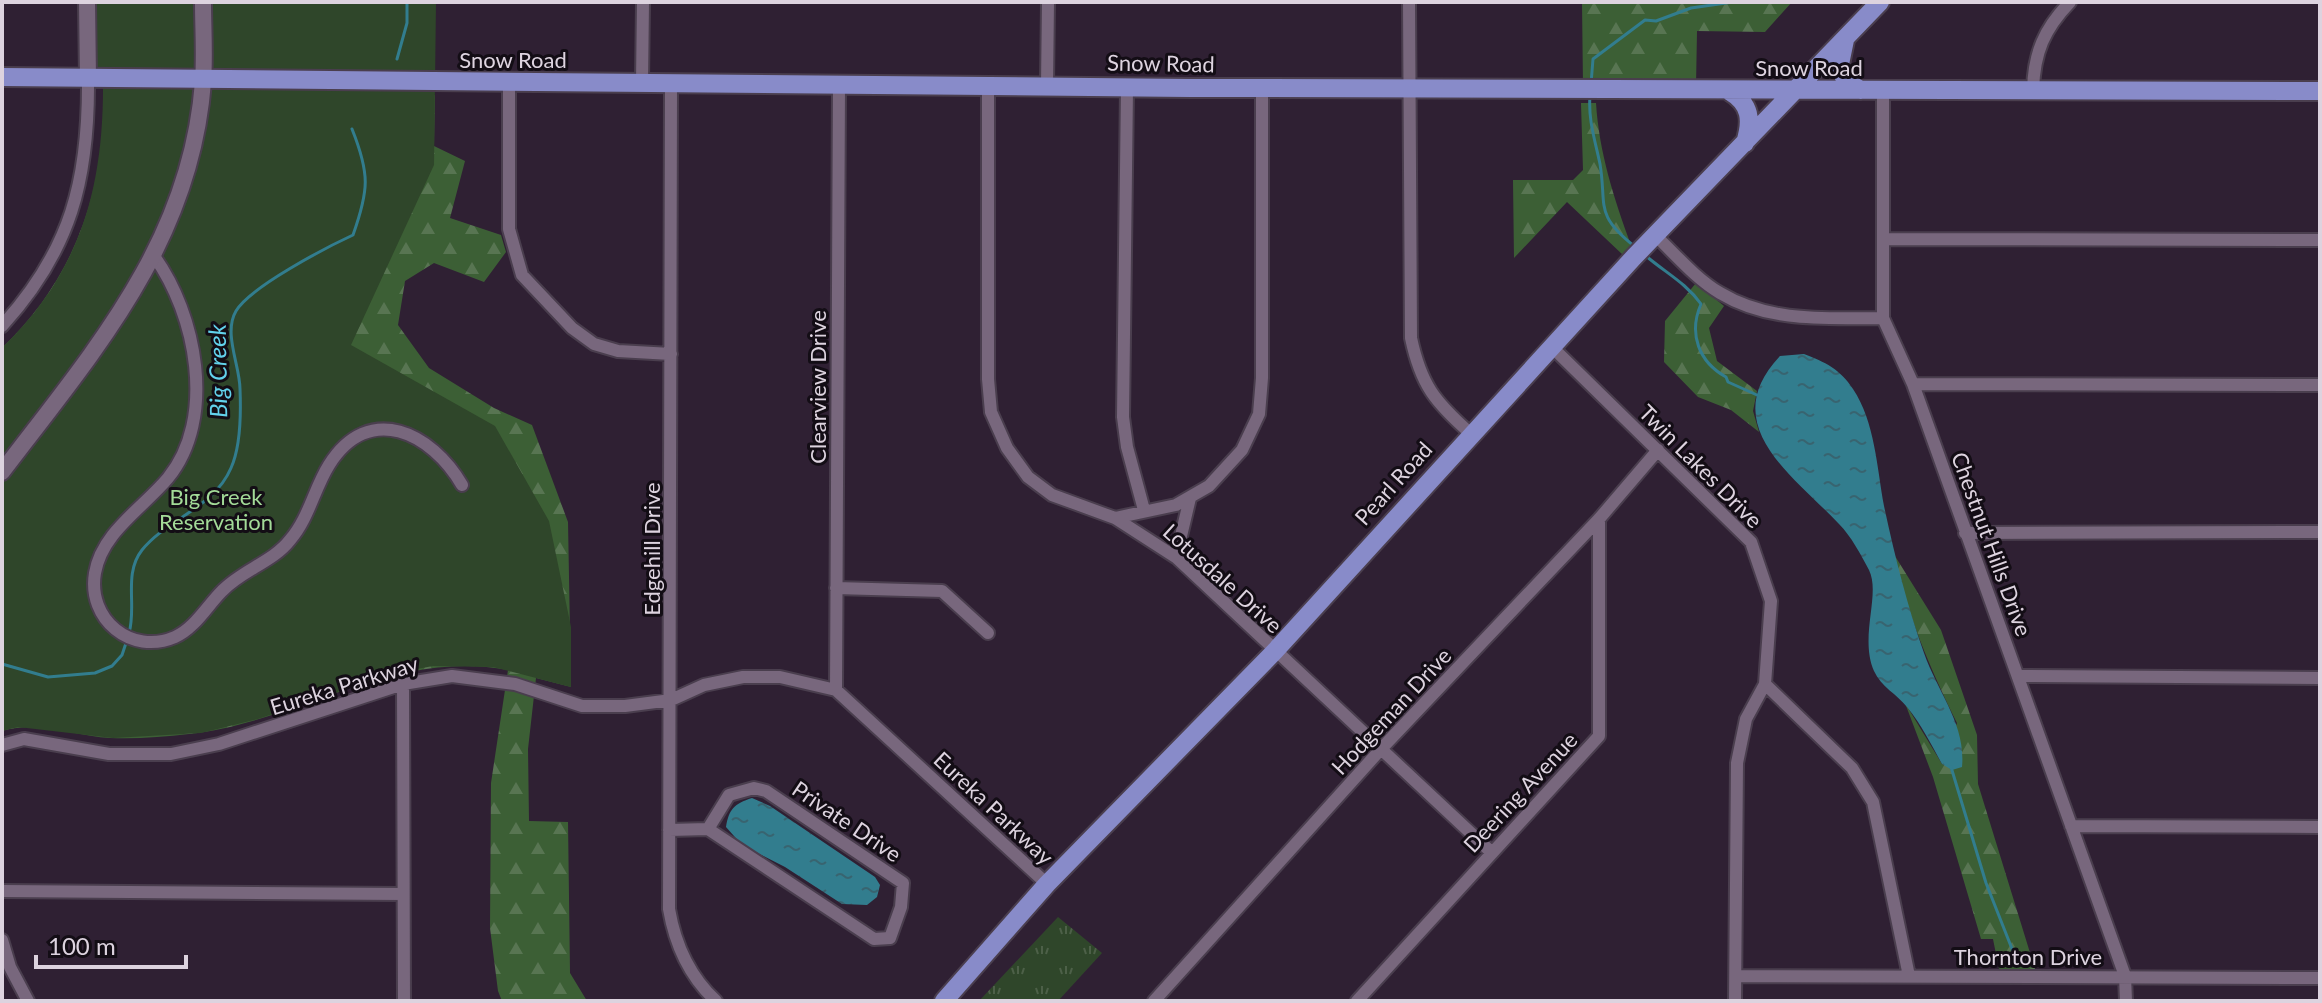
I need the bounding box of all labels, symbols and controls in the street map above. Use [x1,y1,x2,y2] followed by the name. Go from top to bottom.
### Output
[459,46,567,73] street label: Snow Road
[1107,49,1215,77] street label: Snow Road
[1755,54,1863,81] street label: Snow Road
[804,310,831,464] street label: Clearview Drive
[202,323,232,418] water label: Big Creek
[1634,399,1768,533] street label: Twin Lakes Drive
[1349,436,1437,530] street label: Pearl Road
[1946,448,2038,640] street label: Chestnut Hills Drive
[638,482,665,616] street label: Edgehill Drive
[159,483,273,535] park label: Big Creek Reservation
[1158,518,1288,638] street label: Lotusdale Drive
[1325,642,1457,780] street label: Hodgeman Drive
[267,649,422,720] street label: Eureka Parkway
[1457,726,1583,858] street label: Deering Avenue
[929,746,1060,871] street label: Eureka Parkway
[787,775,907,867] street label: Private Drive
[36,919,186,969] scale bar
[48,931,116,960] text: 100 m
[1954,943,2102,970] street label: Thornton Drive

